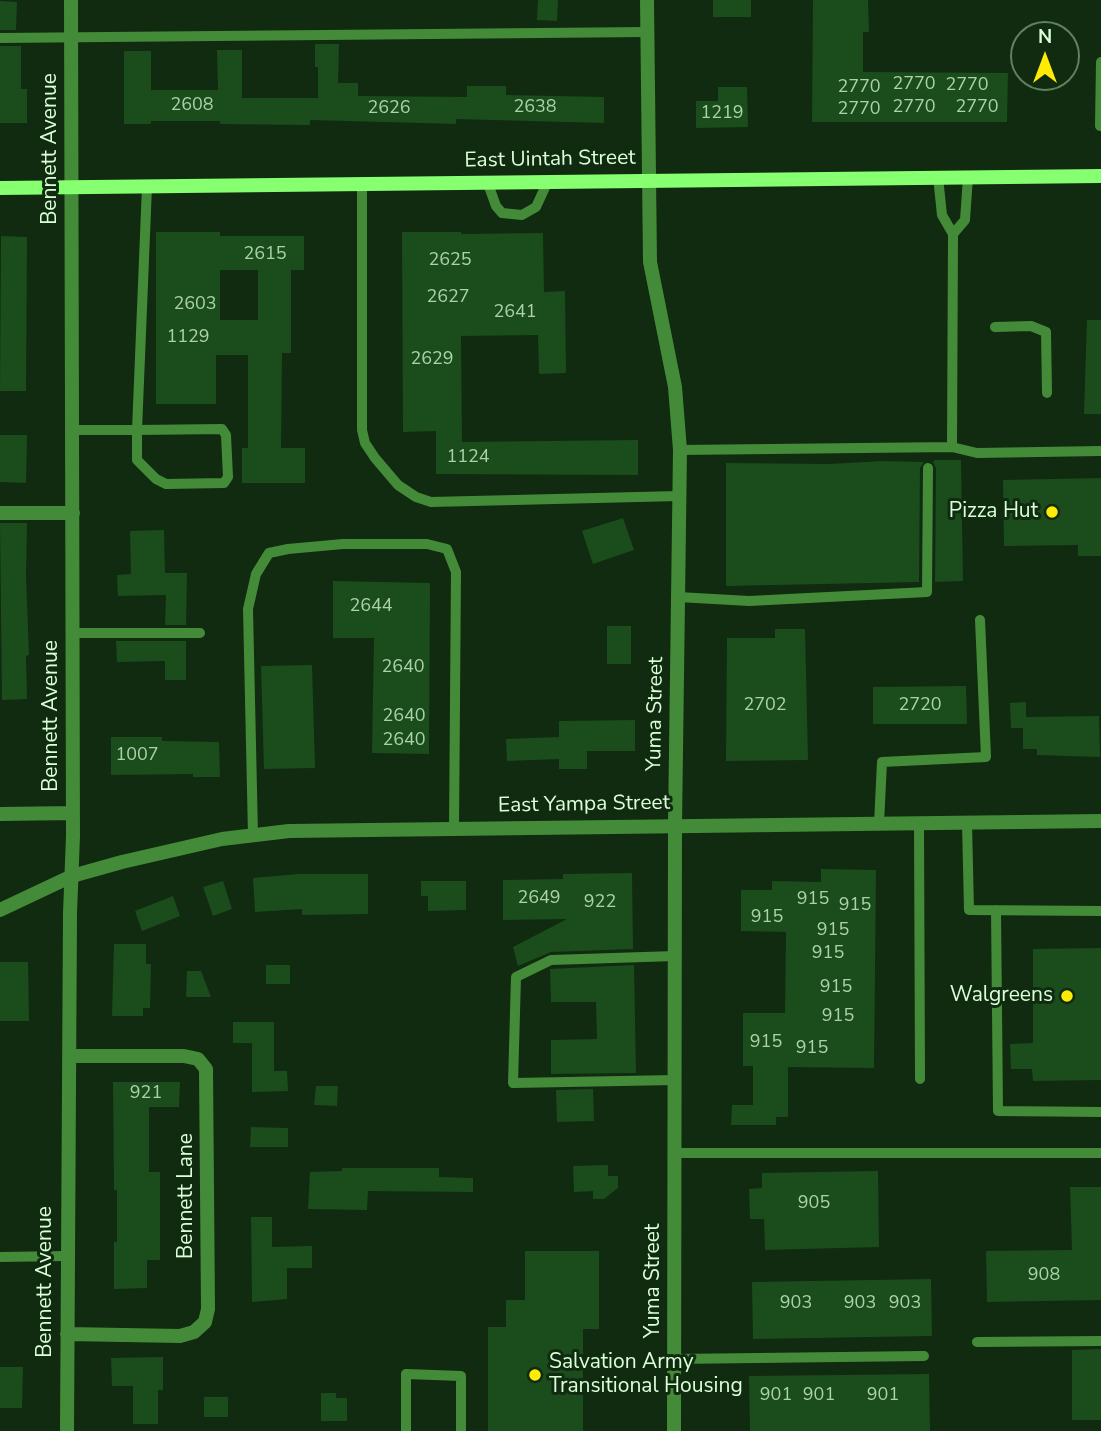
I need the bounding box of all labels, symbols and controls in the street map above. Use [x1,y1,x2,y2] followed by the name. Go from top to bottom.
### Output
[1010,21,1080,91] north arrow
[1038,24,1052,50] text: N
[38,73,64,225] street label: Bennett Avenue
[892,74,936,96] house number: 2770
[945,75,989,97] house number: 2770
[837,77,881,99] house number: 2770
[170,95,214,117] house number: 2608
[513,97,557,119] house number: 2638
[892,97,936,119] house number: 2770
[955,97,999,119] house number: 2770
[367,98,411,120] house number: 2626
[837,99,881,121] house number: 2770
[700,103,744,125] house number: 1219
[464,146,636,174] street label: East Uintah Street
[243,244,287,266] house number: 2615
[428,250,472,272] house number: 2625
[426,287,470,309] house number: 2627
[173,294,217,316] house number: 2603
[493,302,537,324] house number: 2641
[166,327,210,349] house number: 1129
[410,349,454,371] house number: 2629
[446,447,490,469] house number: 1124
[949,499,1038,525] place label: Pizza Hut
[1044,504,1060,520] marker: Pizza Hut
[349,596,393,618] house number: 2644
[39,640,65,792] street label: Bennett Avenue
[381,657,425,679] house number: 2640
[642,657,670,771] street label: Yuma Street
[743,695,787,717] house number: 2702
[898,695,942,717] house number: 2720
[382,706,426,728] house number: 2640
[382,730,426,752] house number: 2640
[115,745,159,767] house number: 1007
[498,791,670,819] street label: East Yampa Street
[517,888,561,910] house number: 2649
[797,889,829,911] house number: 915
[584,892,616,914] house number: 922
[839,895,871,917] house number: 915
[751,907,783,929] house number: 915
[817,920,849,942] house number: 915
[812,943,844,965] house number: 915
[820,977,852,999] house number: 915
[950,983,1053,1009] place label: Walgreens
[1059,988,1075,1004] marker: Walgreens
[822,1006,854,1028] house number: 915
[750,1032,782,1054] house number: 915
[796,1038,828,1060] house number: 915
[130,1083,162,1105] house number: 921
[174,1133,200,1259] street label: Bennett Lane
[798,1193,830,1215] house number: 905
[33,1206,59,1358] street label: Bennett Avenue
[641,1224,667,1338] street label: Yuma Street
[1028,1265,1060,1287] house number: 908
[780,1293,812,1315] house number: 903
[844,1293,876,1315] house number: 903
[889,1293,921,1315] house number: 903
[549,1350,743,1400] place label: Salvation Army Transitional Housing
[527,1367,543,1383] marker: Salvation Army Transitional Housing
[760,1385,792,1407] house number: 901
[803,1385,835,1407] house number: 901
[867,1385,899,1407] house number: 901

